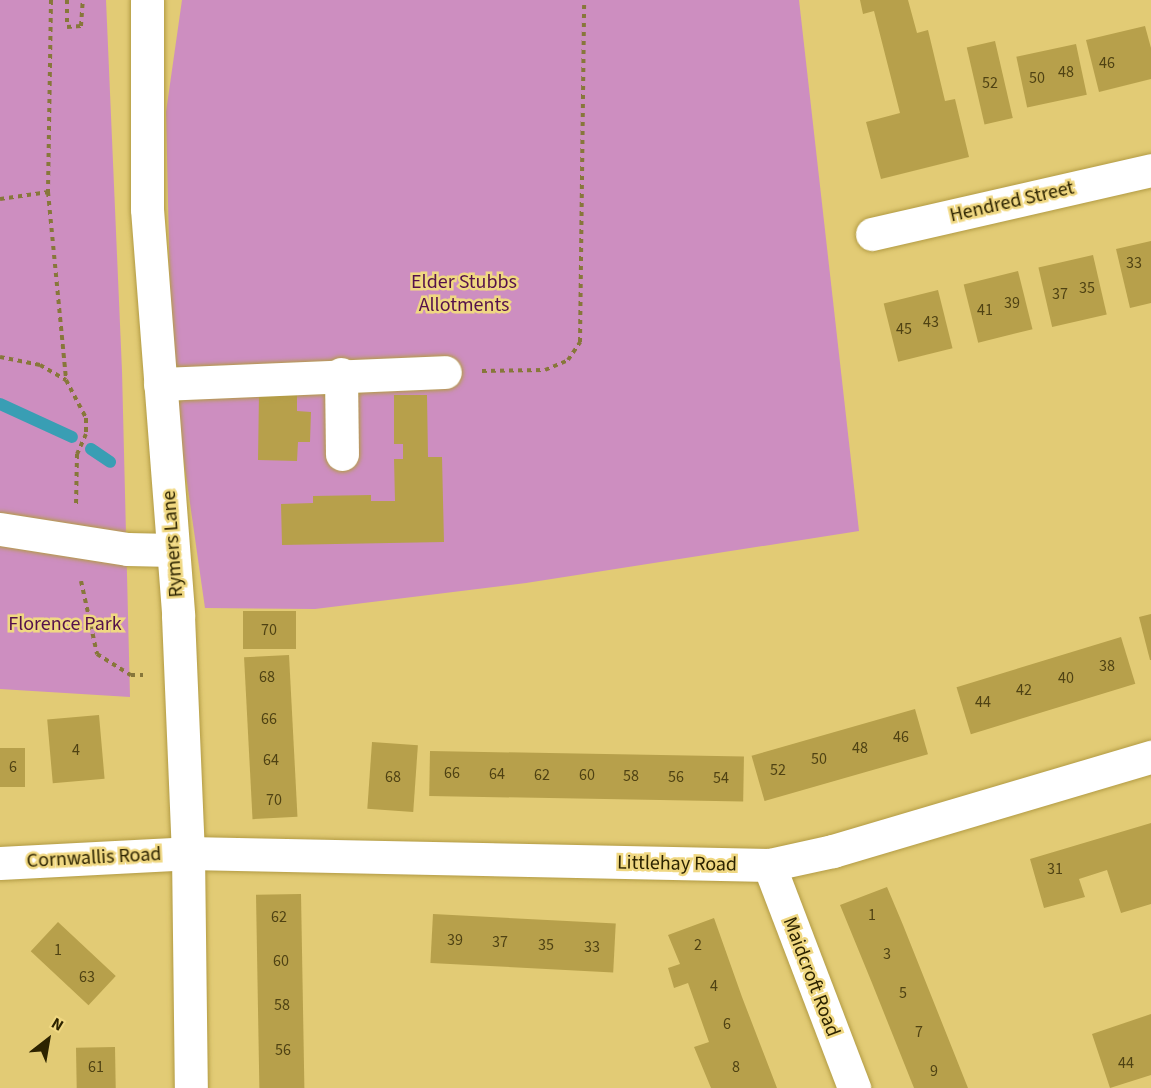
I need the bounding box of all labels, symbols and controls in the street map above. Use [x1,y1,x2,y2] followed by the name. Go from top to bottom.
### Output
[1099,53,1115,73] house number: 46
[1058,62,1074,82] house number: 48
[1029,68,1045,88] house number: 50
[982,73,998,93] house number: 52
[947,176,1077,228] street label: Hendred Street
[1126,253,1142,273] house number: 33
[411,271,517,318] park label: Elder Stubbs Allotments
[1079,278,1095,298] house number: 35
[1052,284,1068,304] house number: 37
[1004,293,1020,313] house number: 39
[977,300,993,320] house number: 41
[923,312,939,332] house number: 43
[896,319,912,339] house number: 45
[157,490,189,598] street label: Rymers Lane
[8,612,122,636] park label: Florence Park
[261,620,277,640] house number: 70
[1099,656,1115,676] house number: 38
[259,667,275,687] house number: 68
[1058,668,1074,688] house number: 40
[1016,680,1032,700] house number: 42
[975,692,991,712] house number: 44
[261,709,277,729] house number: 66
[893,727,909,747] house number: 46
[852,738,868,758] house number: 48
[72,740,80,760] house number: 4
[811,749,827,769] house number: 50
[263,750,279,770] house number: 64
[9,757,17,777] house number: 6
[770,760,786,780] house number: 52
[444,763,460,783] house number: 66
[489,764,505,784] house number: 64
[534,765,550,785] house number: 62
[579,765,595,785] house number: 60
[623,766,639,786] house number: 58
[385,767,401,787] house number: 68
[668,767,684,787] house number: 56
[713,768,729,788] house number: 54
[266,790,282,810] house number: 70
[26,842,162,874] street label: Cornwallis Road
[617,851,737,877] street label: Littlehay Road
[1047,859,1063,879] house number: 31
[868,905,876,925] house number: 1
[271,907,287,927] house number: 62
[777,914,845,1040] street label: Maidcroft Road
[447,930,463,950] house number: 39
[492,932,508,952] house number: 37
[538,935,554,955] house number: 35
[694,935,702,955] house number: 2
[584,937,600,957] house number: 33
[54,940,62,960] house number: 1
[883,944,891,964] house number: 3
[273,951,289,971] house number: 60
[79,967,95,987] house number: 63
[710,976,718,996] house number: 4
[899,983,907,1003] house number: 5
[274,995,290,1015] house number: 58
[18,1010,78,1070] north arrow
[47,1012,67,1037] text: N
[723,1014,731,1034] house number: 6
[915,1022,923,1042] house number: 7
[275,1040,291,1060] house number: 56
[1118,1053,1134,1073] house number: 44
[88,1057,104,1077] house number: 61
[732,1057,740,1077] house number: 8
[930,1061,938,1081] house number: 9

